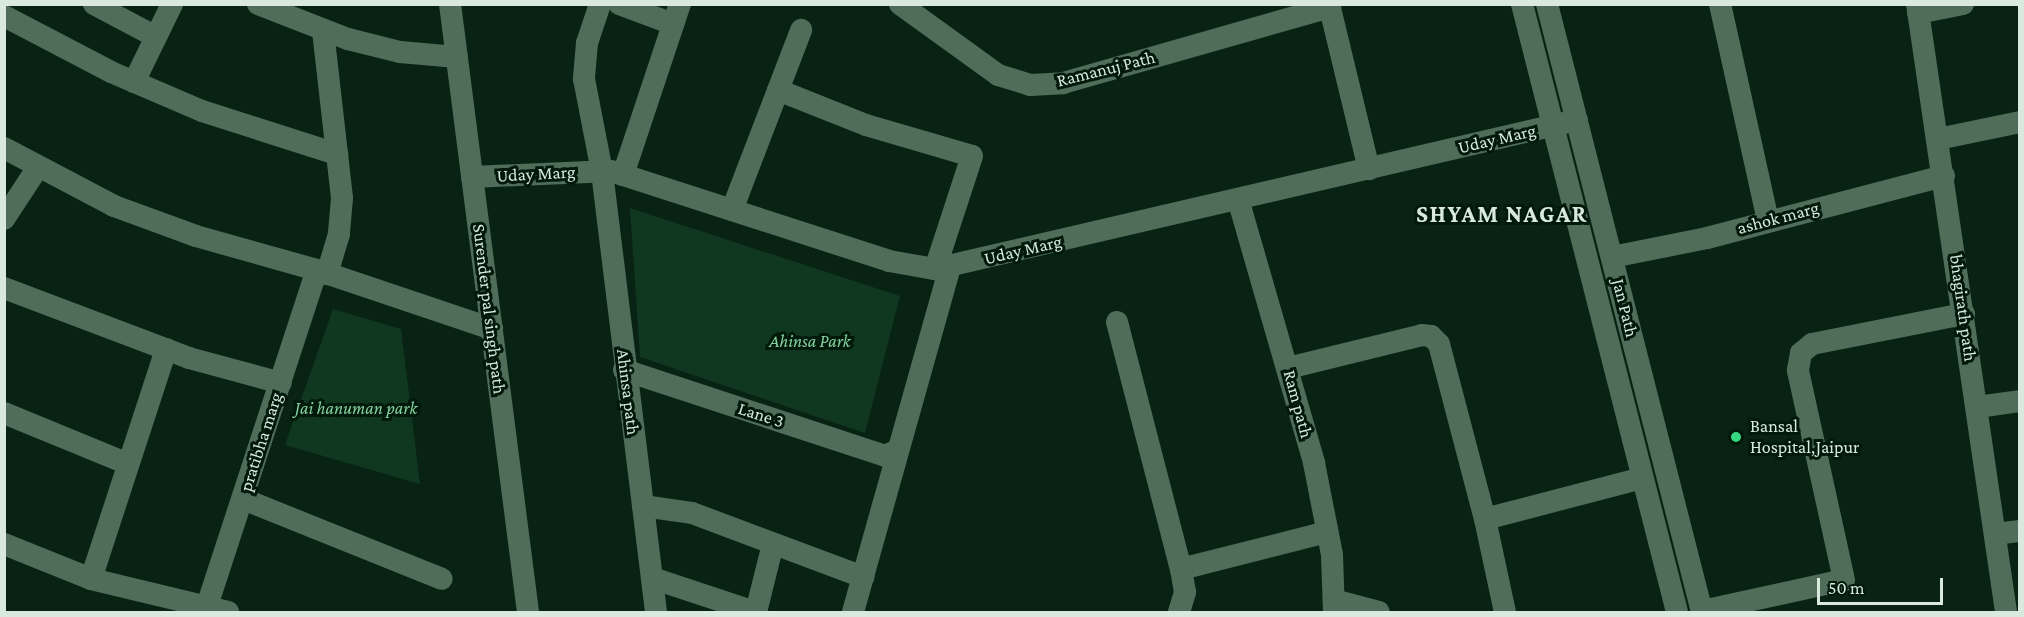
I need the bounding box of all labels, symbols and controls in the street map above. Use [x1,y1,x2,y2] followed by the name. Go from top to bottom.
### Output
[1055,46,1157,92] street label: Ramanuj Path
[1456,120,1538,158] street label: Uday Marg
[496,161,576,187] street label: Uday Marg
[1735,197,1821,239] street label: ashok marg
[1416,200,1588,228] district label: SHYAM NAGAR
[468,223,510,395] street label: Surender pal singh path
[982,231,1064,269] street label: Uday Marg
[1945,253,1981,363] street label: bhagirath path
[1607,277,1643,339] street label: Jan Path
[769,330,851,352] park label: Ahinsa Park
[612,348,644,436] street label: Ahinsa path
[1279,368,1317,440] street label: Ram path
[235,390,287,494] street label: pratibha marg
[295,397,417,419] park label: Jai hanuman park
[735,397,787,433] street label: Lane 3
[1750,416,1859,458] place label: Bansal Hospital,Jaipur
[1727,428,1745,446] marker: Bansal Hospital,Jaipur
[1820,566,1946,604] scale bar
[1828,578,1865,598] text: 50 m

